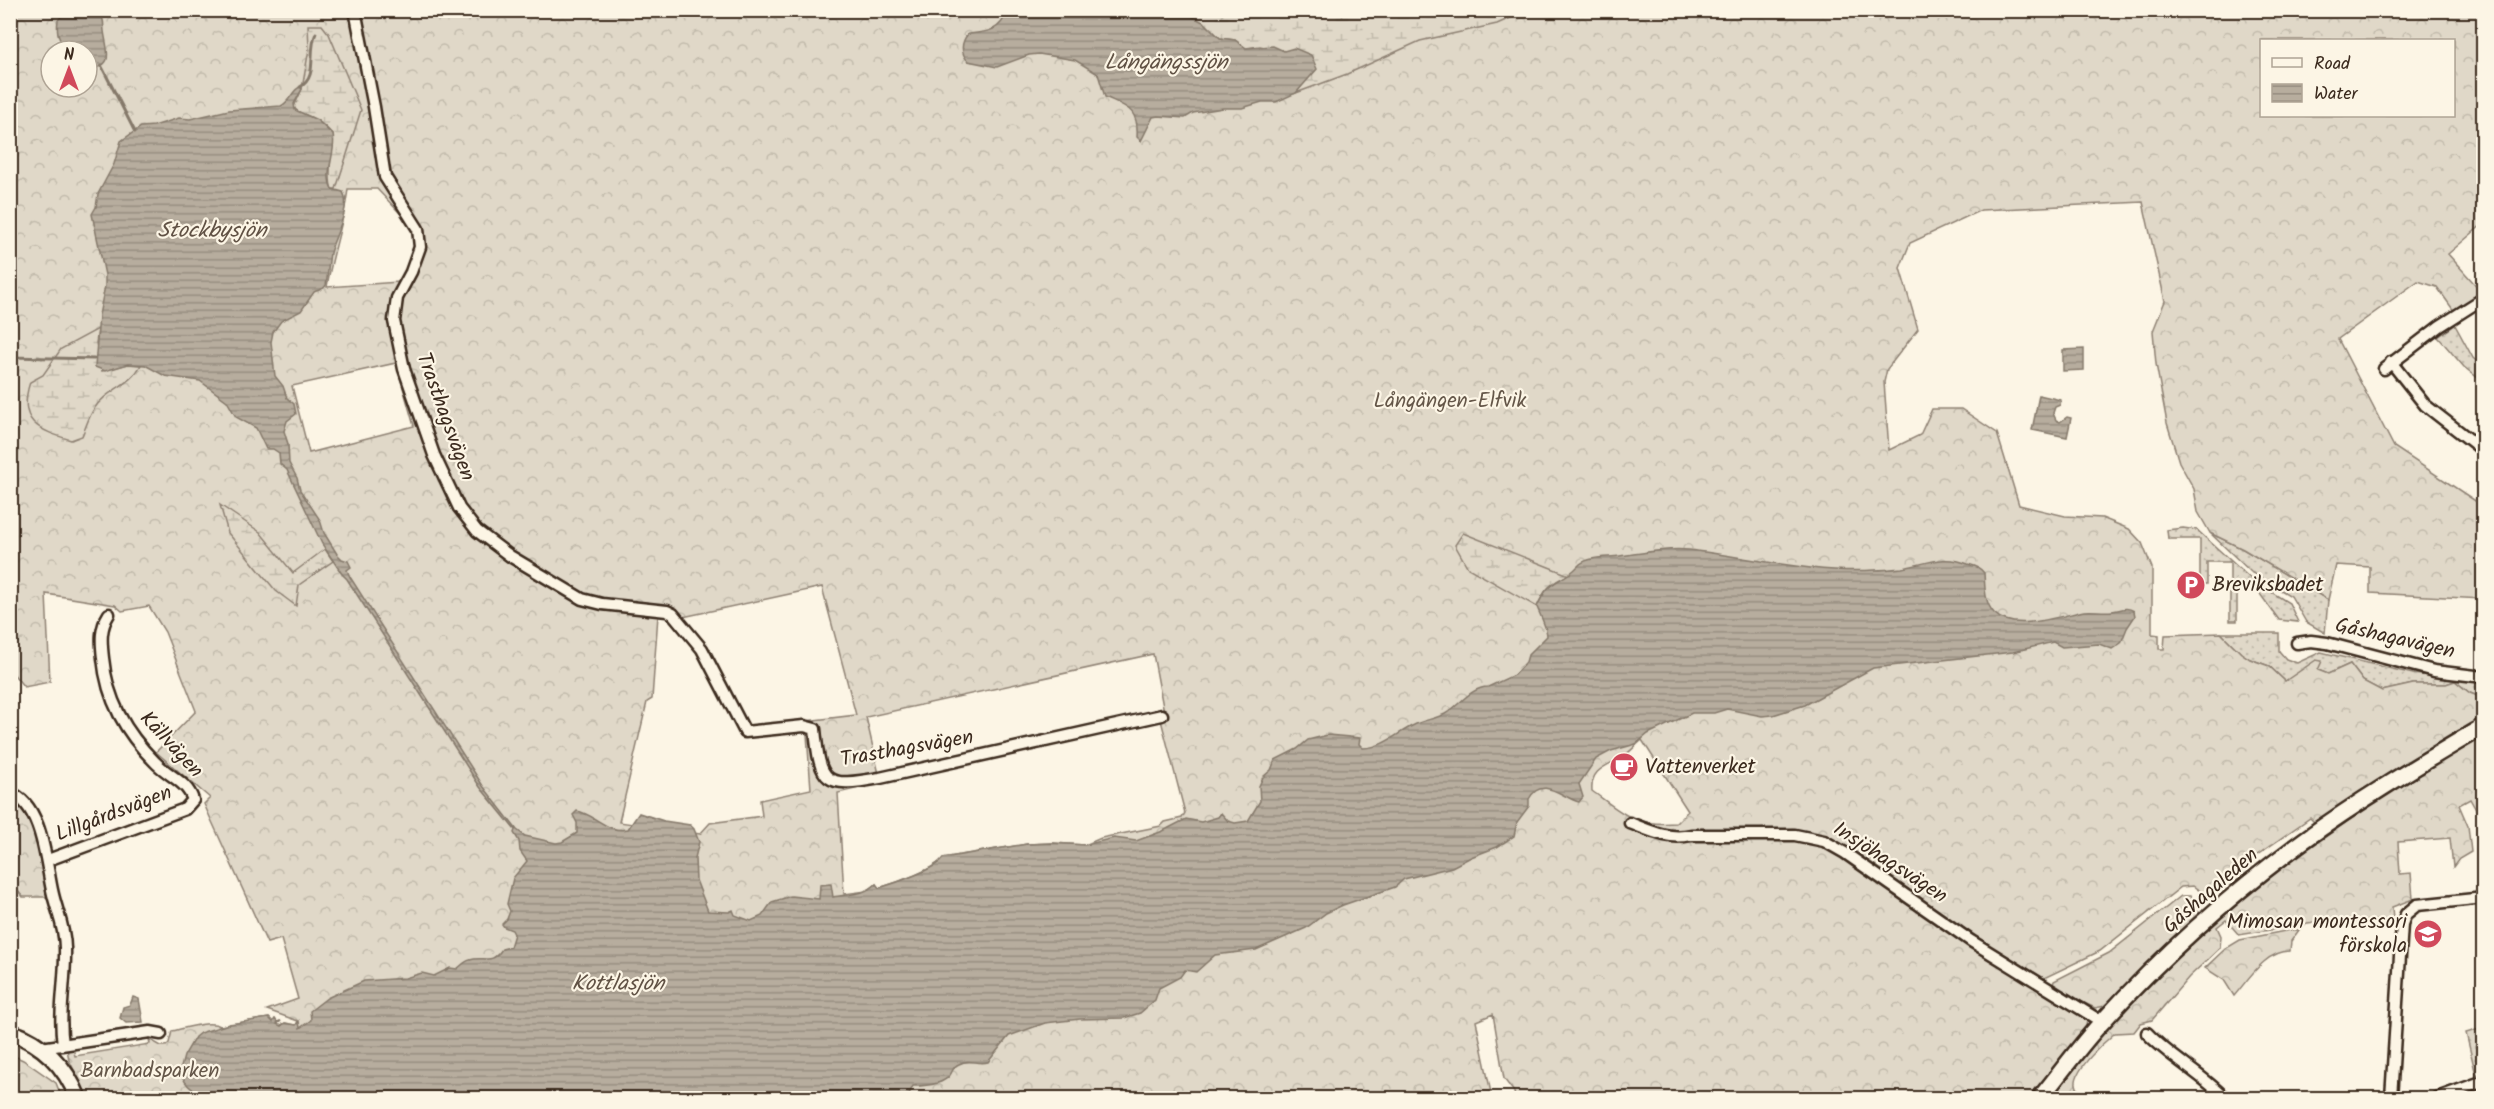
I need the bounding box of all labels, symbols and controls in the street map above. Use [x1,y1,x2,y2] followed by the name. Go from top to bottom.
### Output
[39,39,99,99] north arrow
[2260,39,2455,117] legend
[64,43,74,68] text: N
[1104,46,1230,81] water label: Långängssjön
[2314,50,2351,79] text: Road
[2314,80,2359,109] text: Water
[158,214,269,249] water label: Stockbysjön
[406,348,484,486] street label: Trasthagsvägen
[1374,385,1527,418] park label: Långängen-Elfvik
[2175,569,2207,601] parking icon: Breviksbadet
[2212,569,2324,602] place label: Breviksbadet
[2332,609,2458,669] street label: Gåshagavägen
[131,704,211,786] street label: Källvägen
[838,721,976,777] street label: Trasthagsvägen
[1608,751,1640,783] cafe icon: Vattenverket
[1645,751,1756,784] place label: Vattenverket
[51,777,177,851] street label: Lillgårdsvägen
[1826,814,1954,912] street label: Insjöhagsvägen
[2156,840,2266,942] street label: Gåshagaleden
[2226,906,2408,963] place label: Mimosan montessori förskola
[2412,918,2444,950] school or university icon: Mimosan montessori förskola
[572,967,666,1002] water label: Kottlasjön
[81,1055,220,1088] park label: Barnbadsparken

